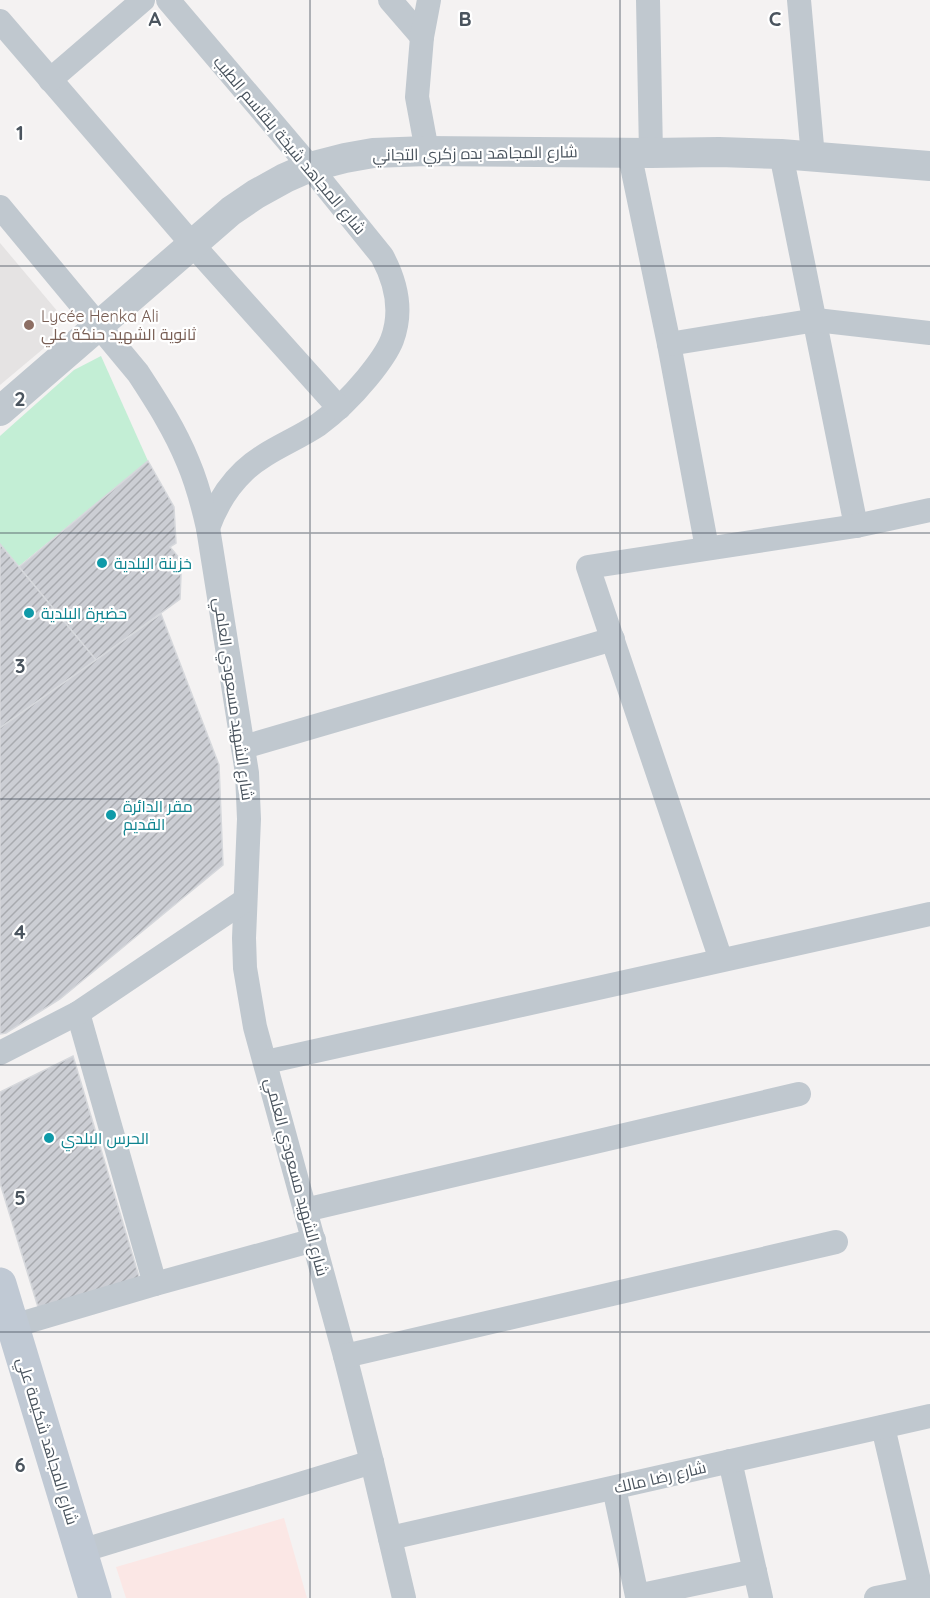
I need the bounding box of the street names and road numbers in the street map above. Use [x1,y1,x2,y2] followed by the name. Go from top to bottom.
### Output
[208,52,371,240] street label: شارع المجاهد شيخة بلقاسم الطيب
[372,141,578,169] street label: شارع المجاهد بده زكري التجاني
[206,596,258,802] street label: شارع الشهيد مسعودي العلمي
[257,1076,333,1279] street label: شارع الشهيد مسعودي العلمي
[9,1355,83,1528] street label: شارع المجاهد شكيمة علي
[612,1457,709,1499] street label: شارع رضا مالك

